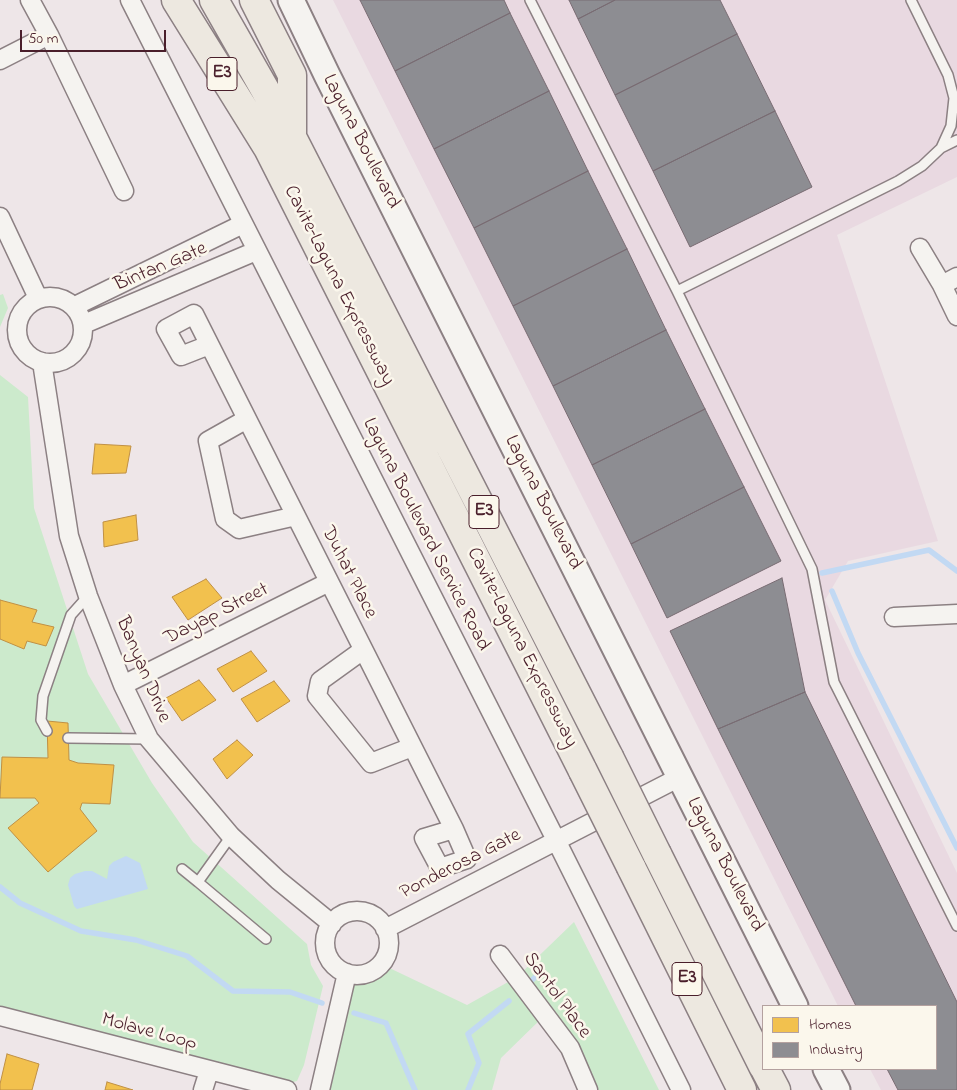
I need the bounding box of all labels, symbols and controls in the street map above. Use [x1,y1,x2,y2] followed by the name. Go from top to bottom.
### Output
[22,20,169,52] scale bar
[28,28,58,50] text: 50 m
[207,58,237,90] road number: E3
[316,71,404,213] street label: Laguna Boulevard
[277,182,399,390] street label: Cavite–Laguna Expressway
[111,238,211,298] street label: Bintan Gate
[356,414,494,656] street label: Laguna Boulevard Service Road
[498,432,586,574] street label: Laguna Boulevard
[469,496,499,528] road number: E3
[315,523,381,623] street label: Duhat Place
[460,544,582,752] street label: Cavite–Laguna Expressway
[161,579,273,651] street label: Dayap Street
[109,613,175,727] street label: Banyan Drive
[680,794,768,936] street label: Laguna Boulevard
[397,824,525,906] street label: Ponderosa Gate
[517,948,595,1044] street label: Santol Place
[672,962,702,996] road number: E3
[762,1005,937,1070] legend
[99,1009,199,1057] street label: Molave Loop
[809,1014,852,1036] text: Homes
[809,1039,863,1061] text: Industry

